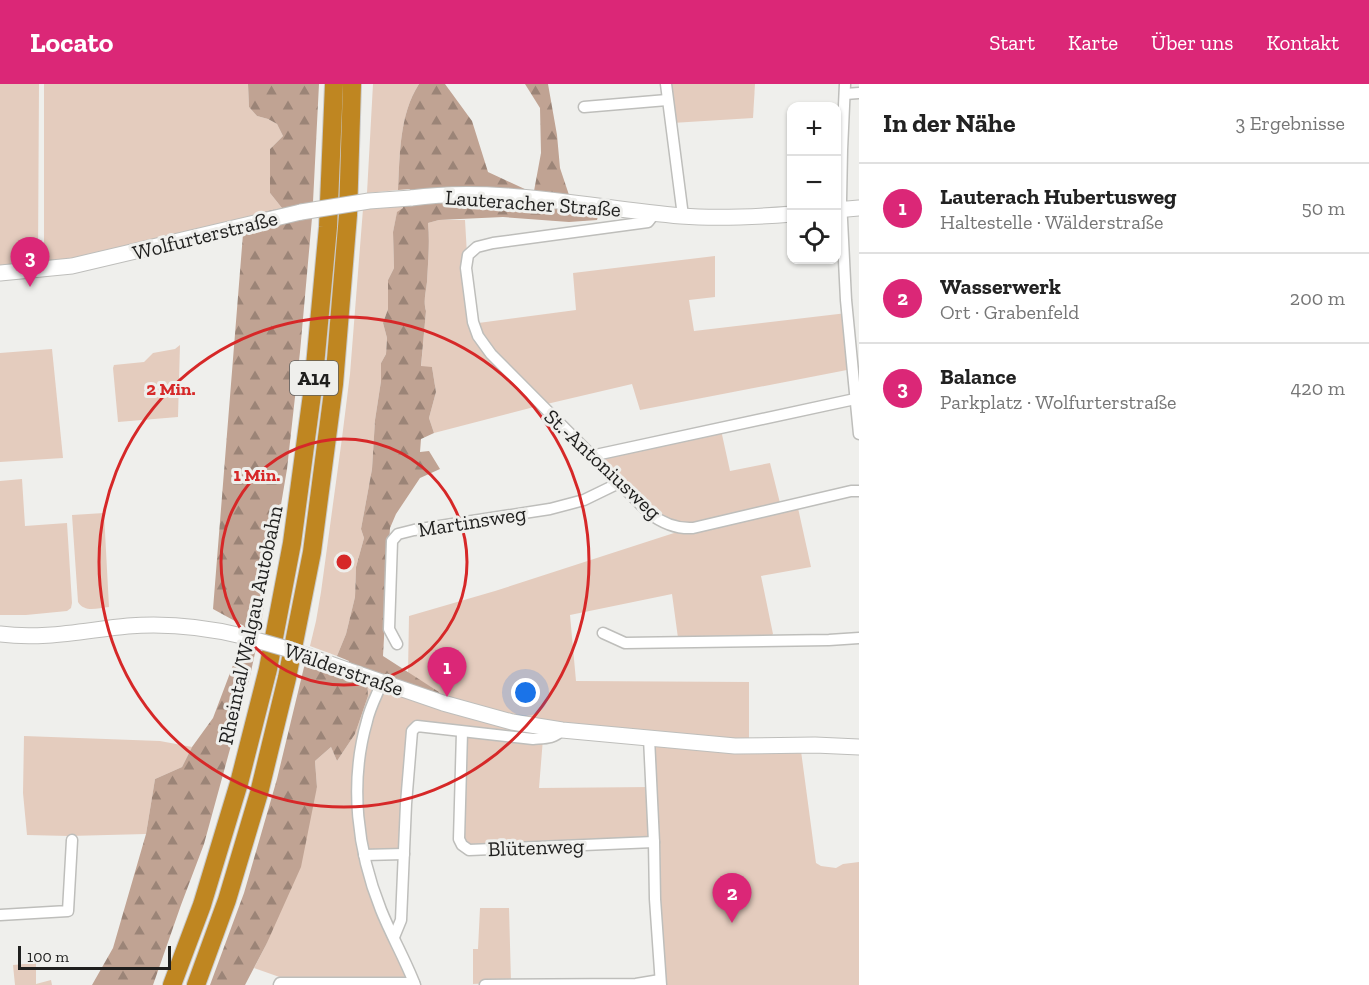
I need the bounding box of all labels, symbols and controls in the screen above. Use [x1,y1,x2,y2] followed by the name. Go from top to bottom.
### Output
[30,26,113,59] text: Locato
[989,30,1035,55] text: Start
[1068,30,1118,55] text: Karte
[1151,30,1233,55] text: Über uns
[1266,30,1339,55] text: Kontakt
[787,102,841,264] map controls
[787,102,841,156] button: +
[883,107,1015,139] text: In der Nähe
[1236,111,1345,135] text: 3 Ergebnisse
[787,156,841,210] button: −
[940,183,1177,210] text: Lauterach Hubertusweg
[444,184,622,222] street label: Lauteracher Straße
[898,196,907,220] text: 1
[1301,196,1345,220] text: 50 m
[130,205,280,265] street label: Wolfurterstraße
[787,210,841,264] button: locate
[940,210,1163,234] text: Haltestelle · Wälderstraße
[10,238,50,287] pin: 3
[940,273,1061,300] text: Wasserwerk
[897,286,908,310] text: 2
[1290,286,1345,310] text: 200 m
[940,300,1079,324] text: Ort · Grabenfeld
[290,361,338,395] road number: A14
[940,363,1016,390] text: Balance
[897,376,908,400] text: 3
[1291,376,1345,400] text: 420 m
[146,378,196,400] text: 2 Min.
[940,390,1176,414] text: Parkplatz · Wolfurterstraße
[539,404,667,525] street label: St.-Antoniusweg
[234,464,280,486] text: 1 Min.
[416,500,528,542] street label: Martinsweg
[212,503,288,747] street label: Rheintal/Walgau Autobahn
[334,552,354,572] centre of rings
[281,637,407,701] street label: Wälderstraße
[428,648,466,697] pin: 1
[511,678,540,707] your location
[487,833,585,861] street label: Blütenweg
[712,874,752,923] pin: 2
[18,943,171,970] scale bar
[27,947,69,966] text: 100 m

